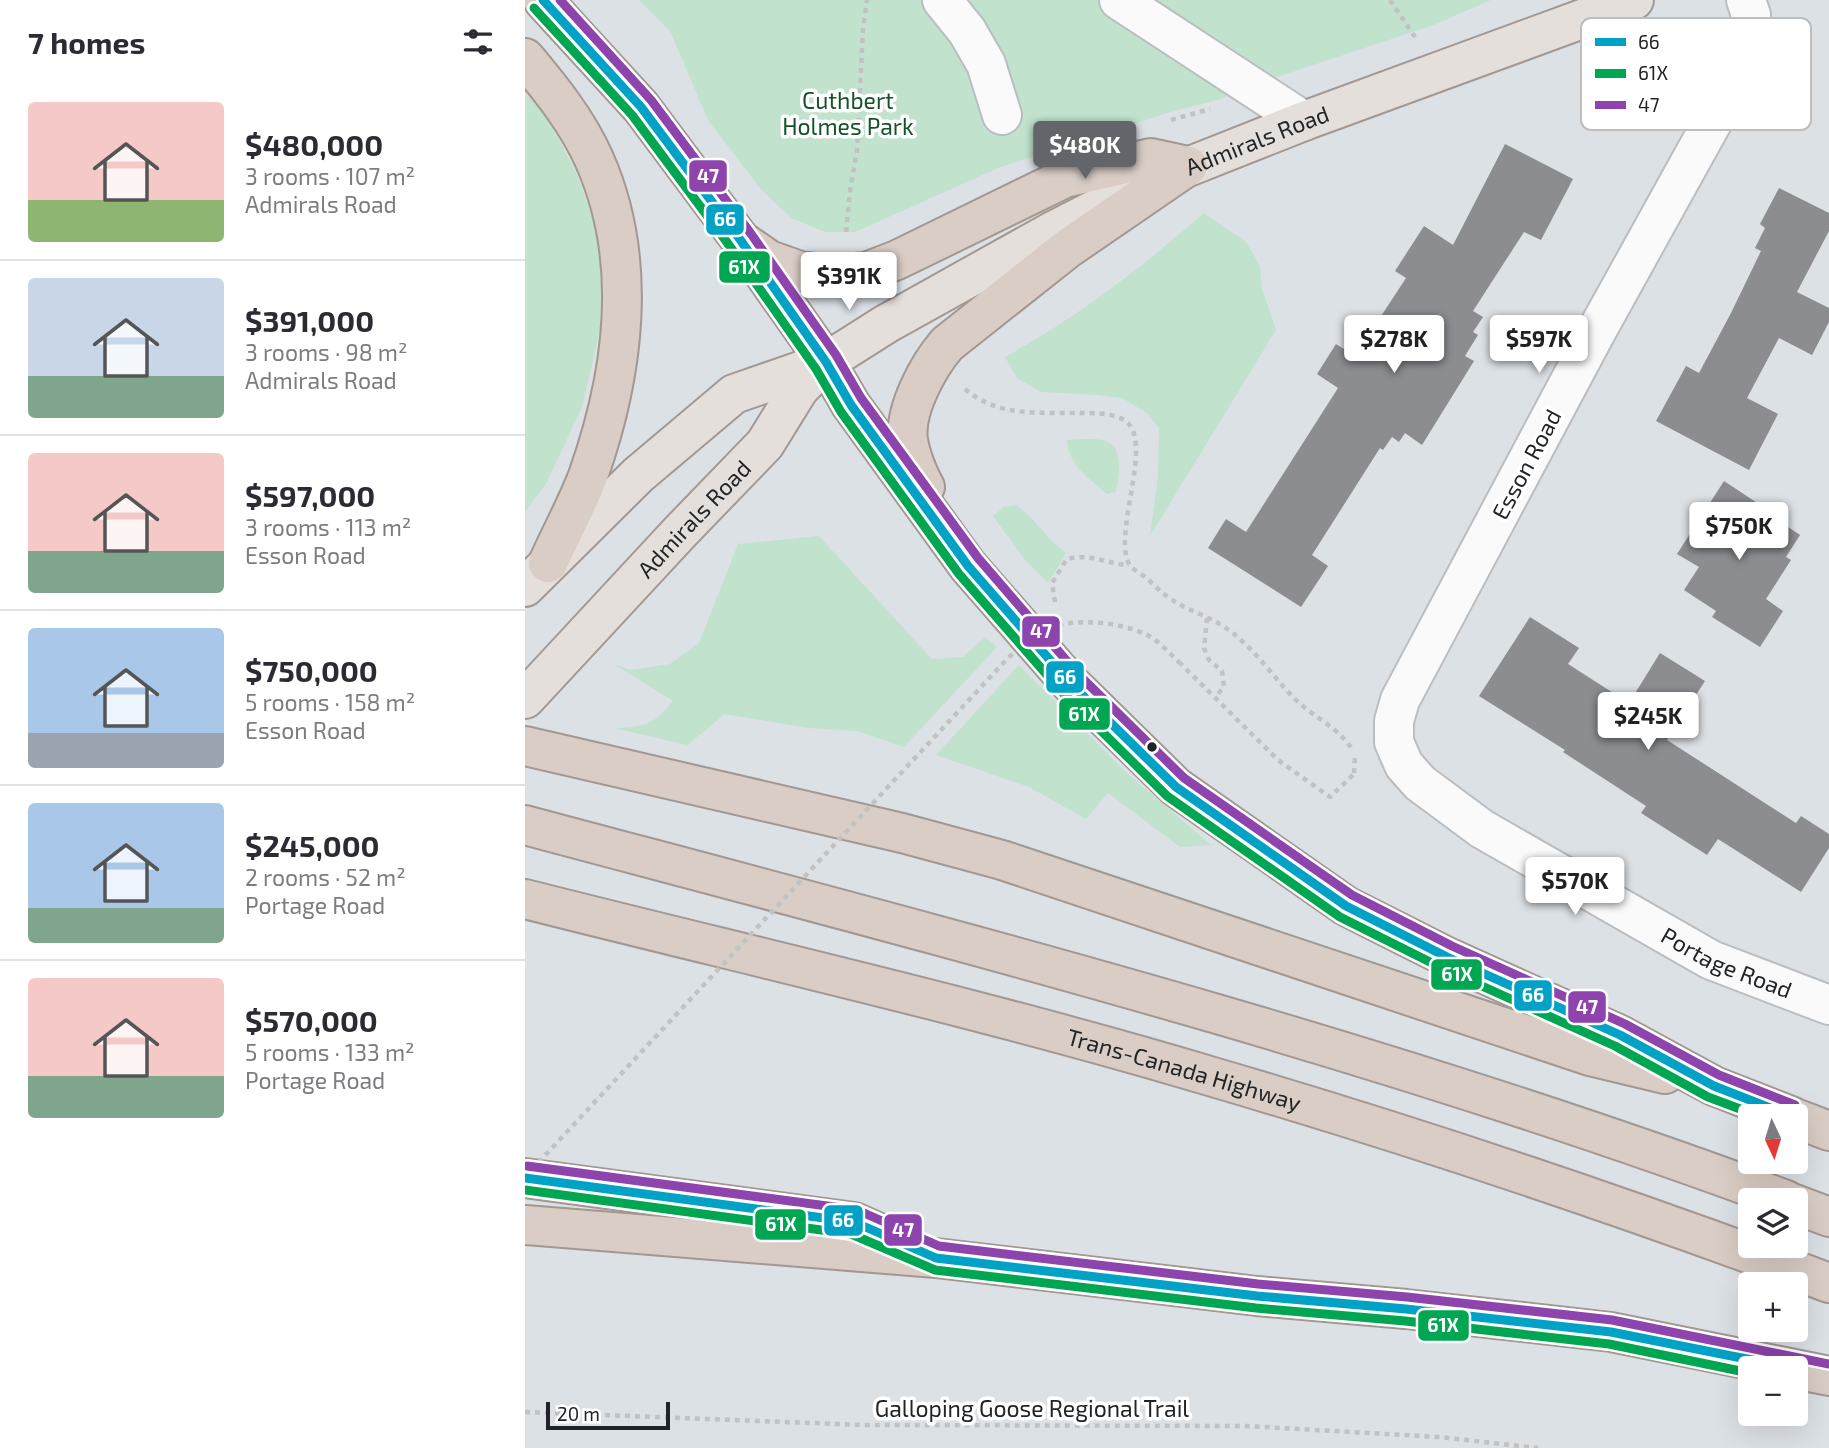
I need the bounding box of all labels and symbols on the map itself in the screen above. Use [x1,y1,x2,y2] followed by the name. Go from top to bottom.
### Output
[1581,18,1811,130] legend
[1638,30,1660,53] text: 66
[1638,61,1668,84] text: 61X
[782,86,914,140] park label: Cuthbert Holmes Park
[1638,93,1660,116] text: 47
[1181,99,1333,181] street label: Admirals Road
[1036,122,1134,181] pin: $480K
[688,159,728,193] line badge: 47
[697,164,719,187] text: 47
[705,203,745,236] line badge: 66
[714,207,736,230] text: 66
[718,250,771,284] line badge: 61X
[800,252,898,312] pin: $391K
[728,255,761,278] text: 61X
[1345,316,1443,375] pin: $278K
[1490,316,1588,375] pin: $597K
[1485,404,1567,524] street label: Esson Road
[631,454,756,583] street label: Admirals Road
[1690,503,1788,562] pin: $750K
[1021,615,1061,648] line badge: 47
[1030,619,1052,642] text: 47
[1045,660,1085,694] line badge: 66
[1054,665,1076,688] text: 66
[1599,692,1697,752] pin: $245K
[1058,697,1111,731] line badge: 61X
[1068,702,1101,725] text: 61X
[1145,740,1159,754] unlabelled marker
[1526,858,1624,917] pin: $570K
[1656,921,1796,1004] street label: Portage Road
[1430,958,1483,991] line badge: 61X
[1441,962,1474,985] text: 61X
[1513,979,1553,1012] line badge: 66
[1522,983,1544,1006] text: 66
[1567,990,1607,1024] line badge: 47
[1576,995,1598,1018] text: 47
[1064,1022,1305,1117] street label: Trans-Canada Highway
[1738,1104,1808,1174] north arrow
[823,1204,864,1237] line badge: 66
[754,1208,807,1241] line badge: 61X
[832,1208,854,1231] text: 66
[765,1212,798,1235] text: 61X
[883,1213,923,1247] line badge: 47
[892,1218,914,1241] text: 47
[1417,1309,1470,1342] line badge: 61X
[1427,1313,1460,1336] text: 61X
[875,1394,1189,1422] street label: Galloping Goose Regional Trail
[546,1399,670,1431] scale bar

